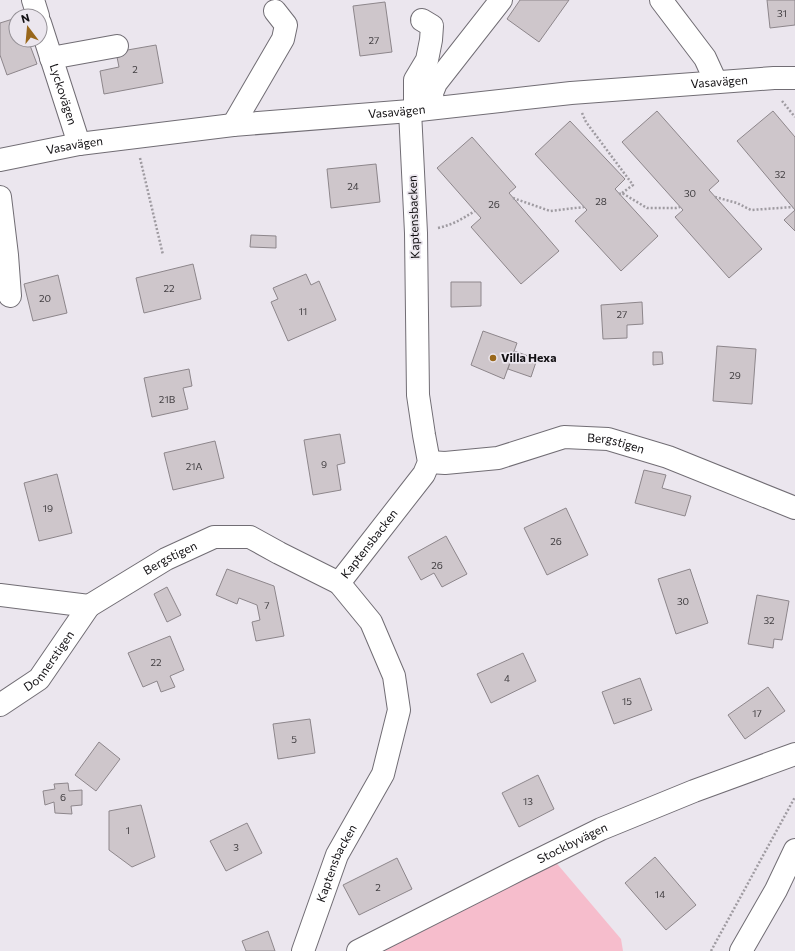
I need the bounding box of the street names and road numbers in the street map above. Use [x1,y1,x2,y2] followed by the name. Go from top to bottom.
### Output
[48,62,80,126] street label: Lyckovägen
[690,72,748,90] street label: Vasavägen
[367,101,426,120] street label: Vasavägen
[45,133,104,156] street label: Vasavägen
[405,175,421,259] street label: Kaptensbacken
[587,430,646,456] street label: Bergstigen
[337,506,400,581] street label: Kaptensbacken
[140,538,199,577] street label: Bergstigen
[21,627,76,693] street label: Donnerstigen
[535,819,609,865] street label: Stockbyvägen
[313,821,359,904] street label: Kaptensbacken

